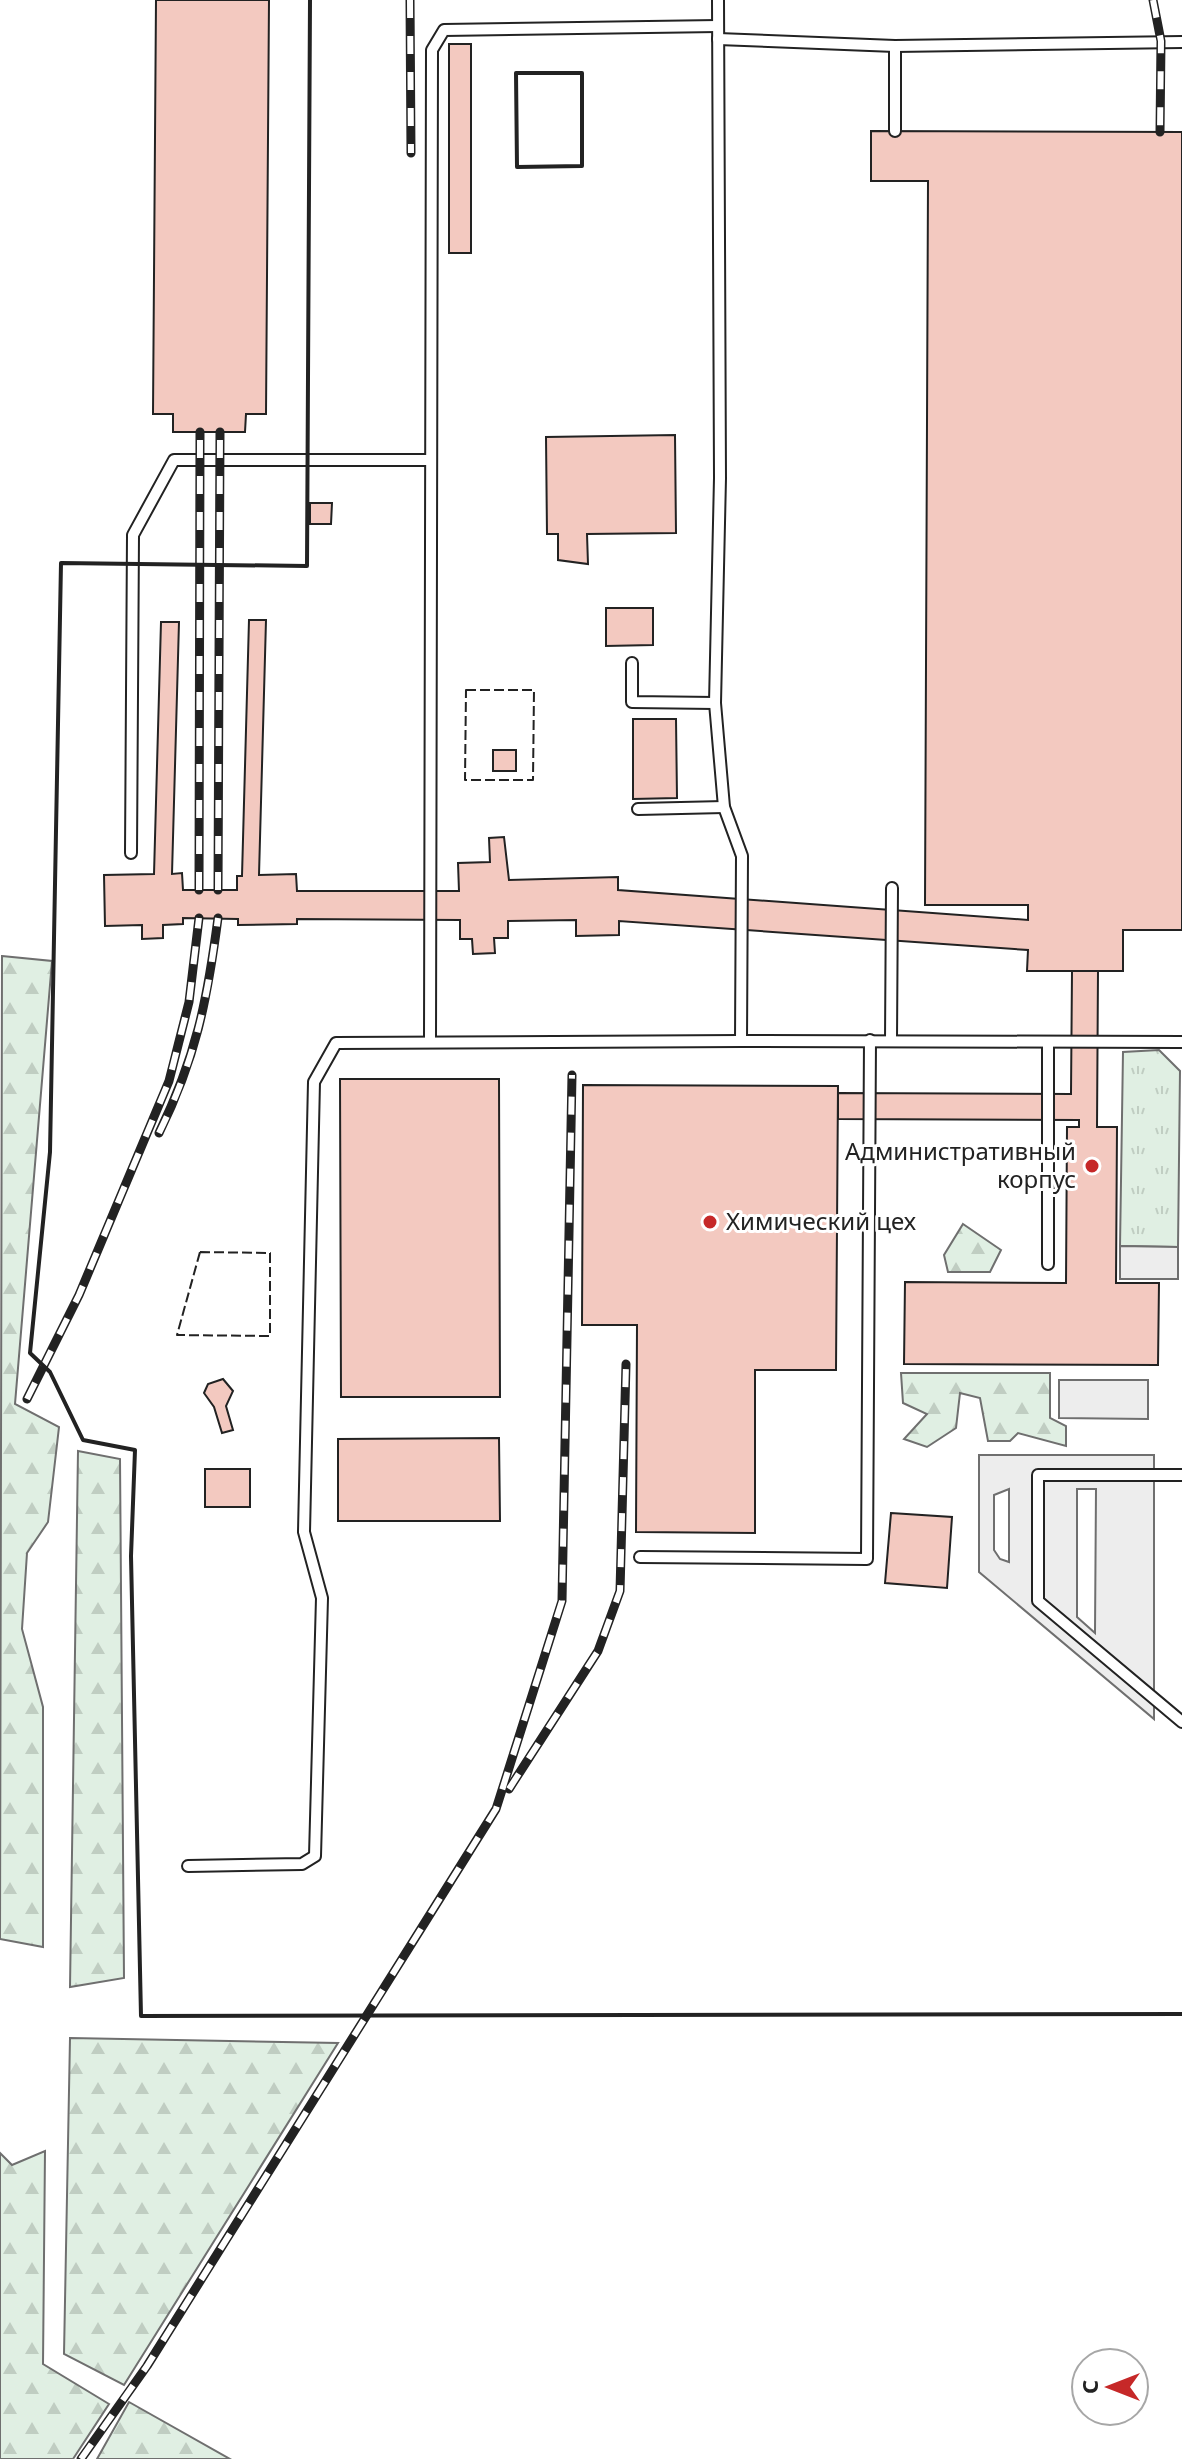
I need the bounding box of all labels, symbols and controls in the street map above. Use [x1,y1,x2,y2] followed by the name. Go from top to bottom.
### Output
[845,1134,1076,1195] place label: Административный корпус
[1083,1157,1101,1175] marker: Административный корпус
[726,1204,917,1237] place label: Химический цех
[701,1213,719,1231] marker: Химический цех
[1070,2347,1150,2427] north arrow
[1074,2380,1104,2394] text: С

